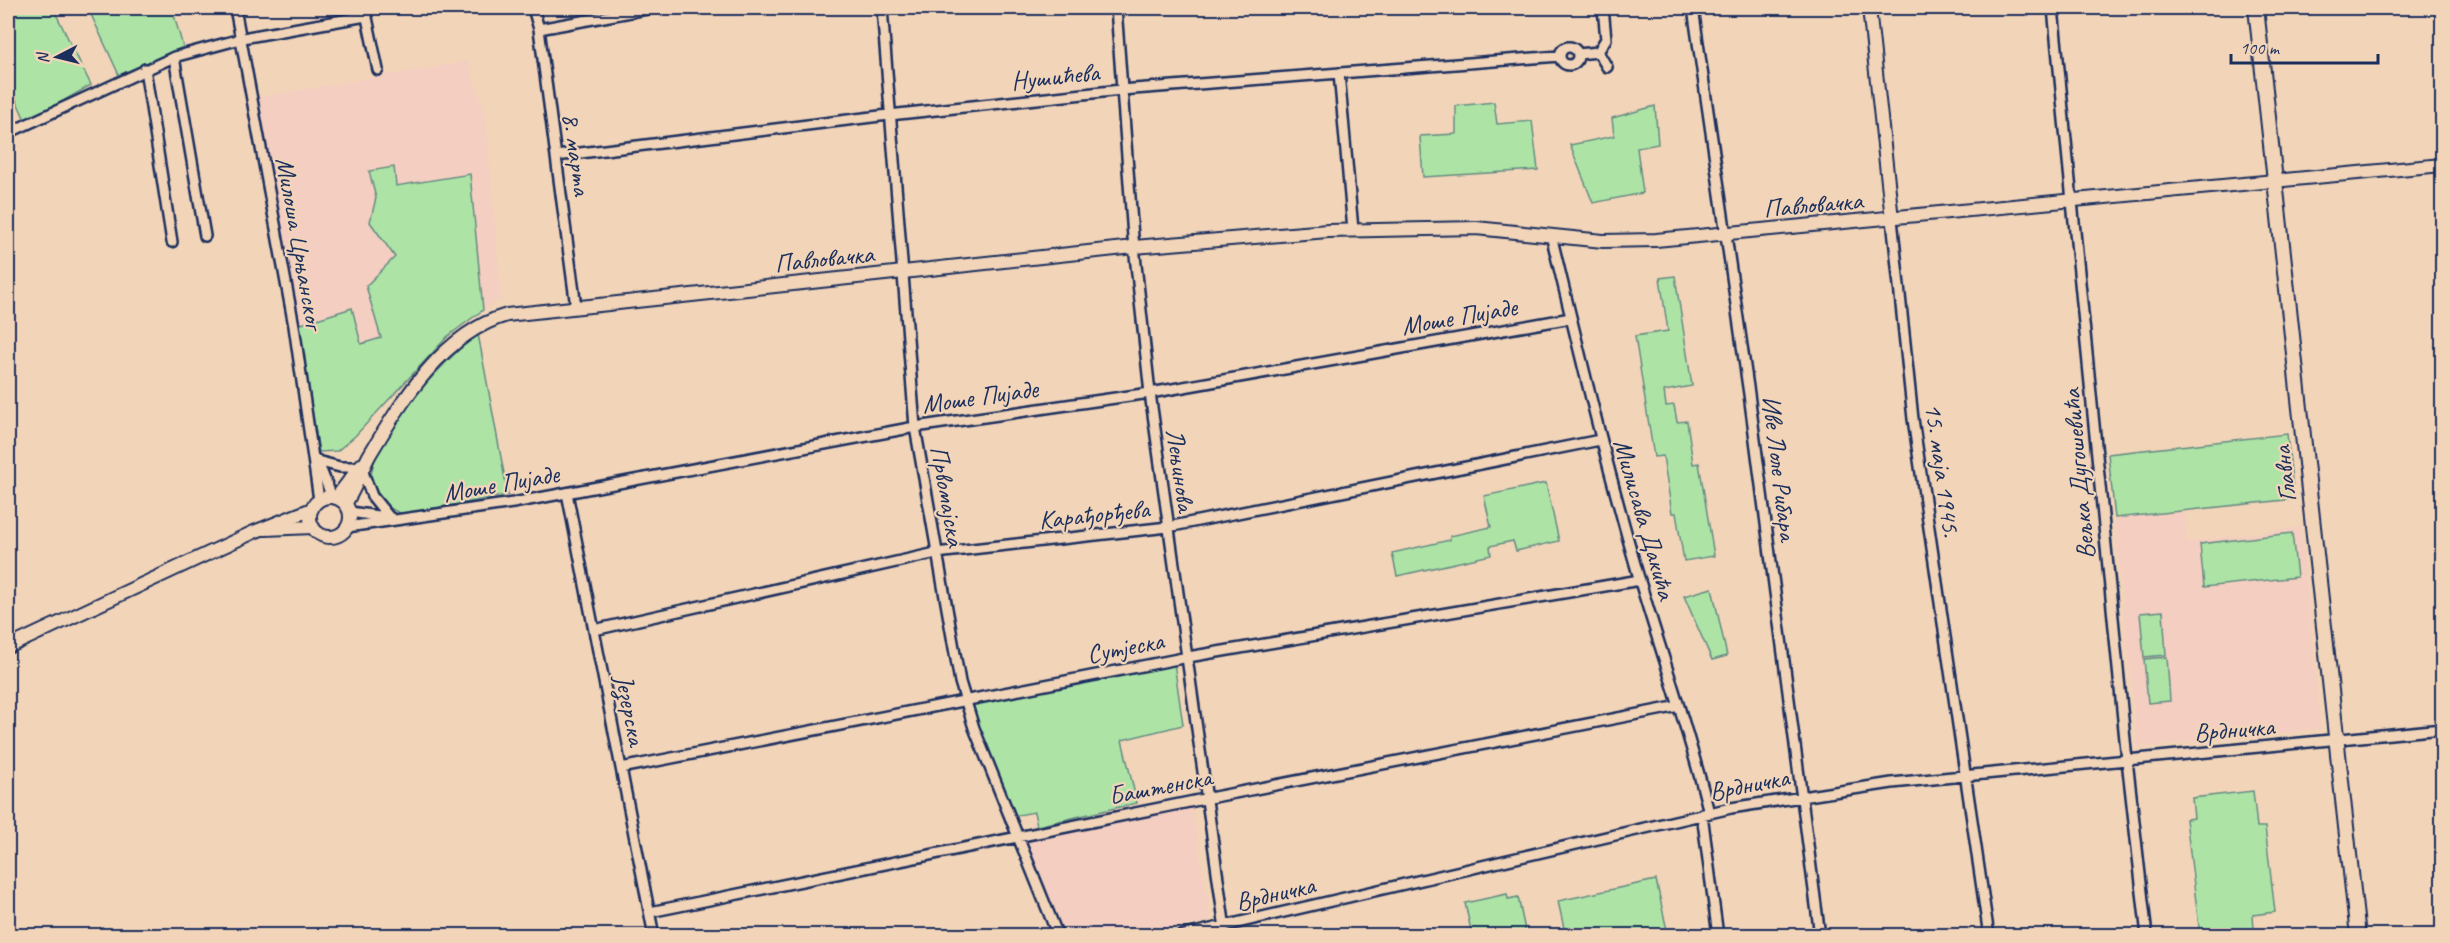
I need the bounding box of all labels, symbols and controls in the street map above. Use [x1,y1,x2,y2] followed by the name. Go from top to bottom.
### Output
[27,27,87,87] north arrow
[2231,27,2378,65] scale bar
[2240,37,2281,59] text: 100 m
[32,50,54,65] text: N
[1009,55,1102,98] street label: Нушићева
[554,111,599,199] street label: 8. марта
[268,155,332,335] street label: Милоша Црњанског
[1762,184,1866,225] street label: Павловачка
[773,237,877,280] street label: Павловачка
[1399,290,1521,343] street label: Моше Пијаде
[920,372,1042,421] street label: Моше Пијаде
[2054,386,2102,560] street label: Вељка Дугошевића
[1754,394,1805,545] street label: Иве Лоле Рибара
[1917,401,1968,540] street label: 15. маја 1945.
[1158,426,1203,516] street label: Лењинова
[1606,435,1684,605] street label: Милисава Дакића
[922,443,973,551] street label: Првомајска
[2265,443,2304,504] street label: Главна
[441,457,563,510] street label: Моше Пијаде
[1037,492,1152,537] street label: Карађорђева
[1084,624,1168,671] street label: Сутјеска
[606,670,654,751] street label: Језерска
[2193,709,2277,749] street label: Врдничка
[1106,760,1217,813] street label: Баштенска
[1707,760,1793,808] street label: Врдничка
[1232,868,1319,919] street label: Врдничка

